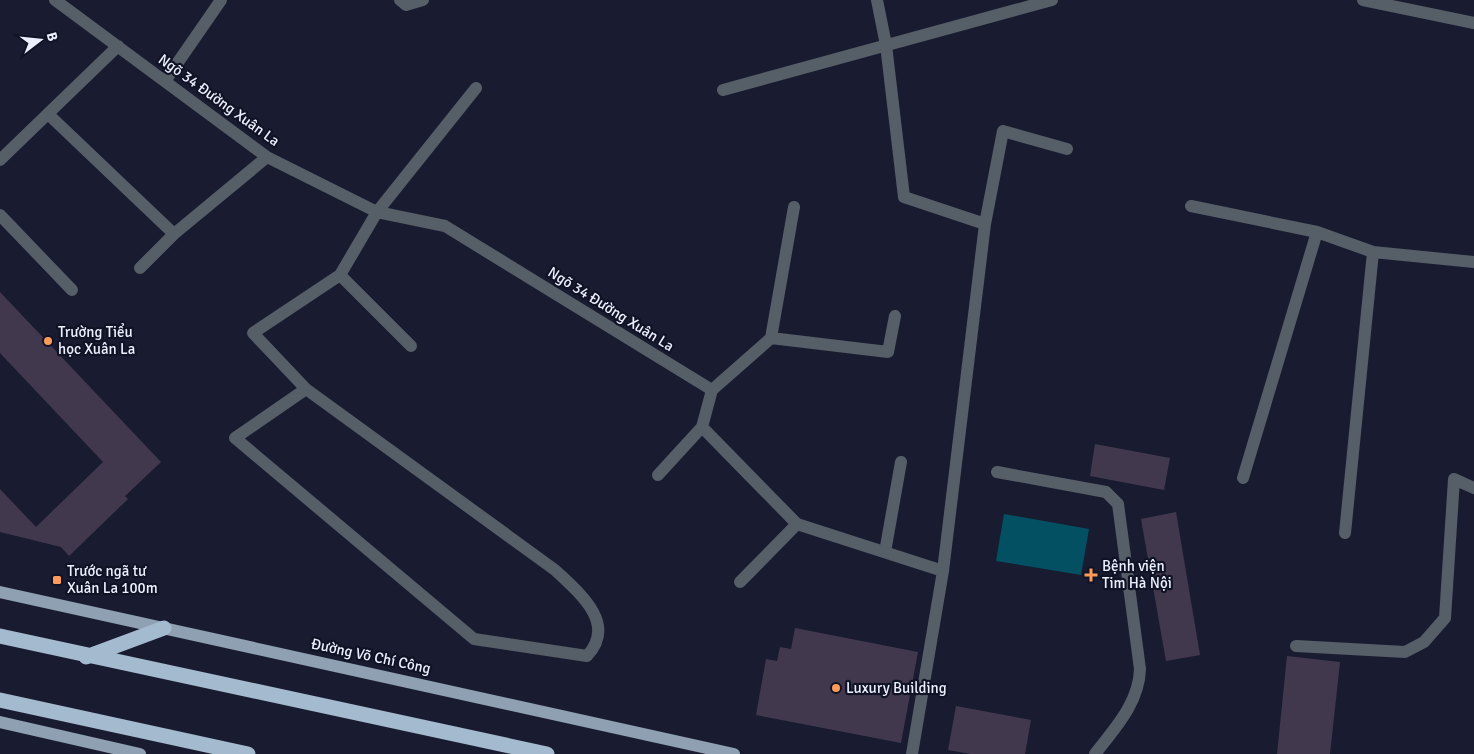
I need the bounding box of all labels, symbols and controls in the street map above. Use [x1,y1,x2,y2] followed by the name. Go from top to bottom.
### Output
[15,15,65,65] north arrow
[43,30,61,43] text: B
[155,50,283,150] street label: Ngõ 34 Đường Xuân La
[545,263,677,355] street label: Ngõ 34 Đường Xuân La
[58,323,135,358] place label: Trường Tiểu học Xuân La
[42,335,54,347] marker: Trường Tiểu học Xuân La
[1102,557,1172,592] place label: Bệnh viện Tim Hà Nội
[67,562,158,597] place label: Trước ngã tư Xuân La 100m
[1084,568,1098,582] marker: Bệnh viện Tim Hà Nội
[51,574,63,586] marker: Trước ngã tư Xuân La 100m
[309,635,433,677] street label: Đường Võ Chí Công
[846,679,947,697] place label: Luxury Building
[830,682,842,694] marker: Luxury Building

